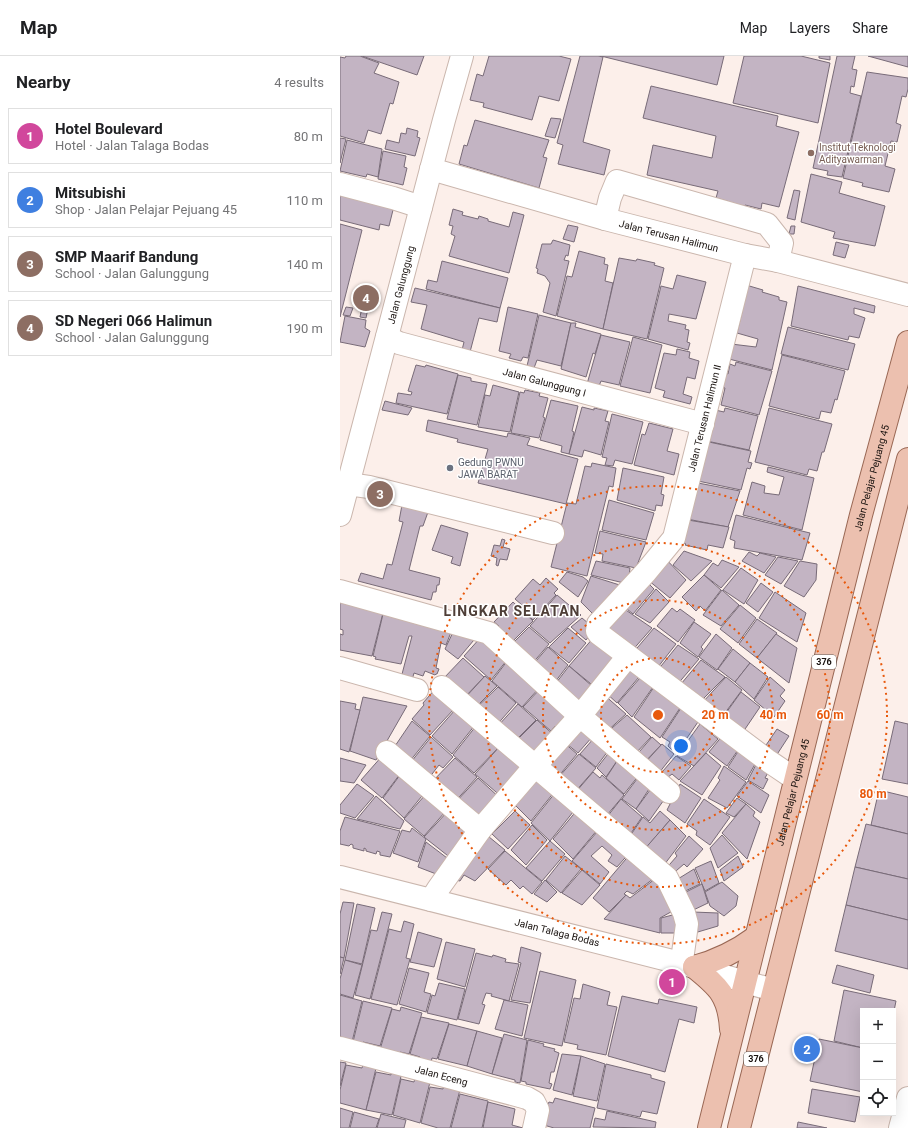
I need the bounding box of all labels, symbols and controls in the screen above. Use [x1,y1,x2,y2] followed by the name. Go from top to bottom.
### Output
[20,16,58,39] text: Map
[740,20,767,36] text: Map
[789,20,830,36] text: Layers
[852,20,888,36] text: Share
[16,72,71,92] text: Nearby
[274,75,324,90] text: 4 results
[55,120,163,138] text: Hotel Boulevard
[26,129,34,144] text: 1
[294,129,323,144] text: 80 m
[55,138,209,153] text: Hotel · Jalan Talaga Bodas
[819,142,896,165] place label: Institut Teknologi Adityawarman
[806,148,816,158] marker: Institut Teknologi Adityawarman
[55,184,126,202] text: Mitsubishi
[26,193,34,208] text: 2
[286,193,323,208] text: 110 m
[55,202,237,217] text: Shop · Jalan Pelajar Pejuang 45
[618,218,720,254] street label: Jalan Terusan Halimun
[386,245,417,325] street label: Jalan Galunggung
[55,248,198,266] text: SMP Maarif Bandung
[26,257,34,272] text: 3
[286,257,323,272] text: 140 m
[55,266,209,281] text: School · Jalan Galunggung
[353,283,379,313] pin: 4
[55,312,212,330] text: SD Negeri 066 Halimun
[26,321,34,336] text: 4
[286,321,323,336] text: 190 m
[55,330,209,345] text: School · Jalan Galunggung
[686,363,723,473] street label: Jalan Terusan Halimun II
[502,366,587,399] street label: Jalan Galunggung I
[852,423,891,532] street label: Jalan Pelajar Pejuang 45
[458,457,524,480] place label: Gedung PWNU JAWA BARAT
[445,463,455,473] marker: Gedung PWNU JAWA BARAT
[367,479,393,509] pin: 3
[444,603,580,619] district label: LINGKAR SELATAN
[812,655,836,669] road number: 376
[651,708,665,722] centre of rings
[701,708,729,722] text: 20 m
[759,708,787,722] text: 40 m
[816,708,844,722] text: 60 m
[671,736,691,756] your location
[774,737,811,847] street label: Jalan Pelajar Pejuang 45
[859,787,887,801] text: 80 m
[513,916,601,948] street label: Jalan Talaga Bodas
[659,967,685,997] pin: 1
[860,1008,896,1116] map controls
[860,1008,896,1044] button: +
[794,1034,820,1064] pin: 2
[860,1044,896,1080] button: −
[744,1052,768,1066] road number: 376
[414,1063,469,1088] street label: Jalan Eceng
[860,1080,896,1116] button: locate

